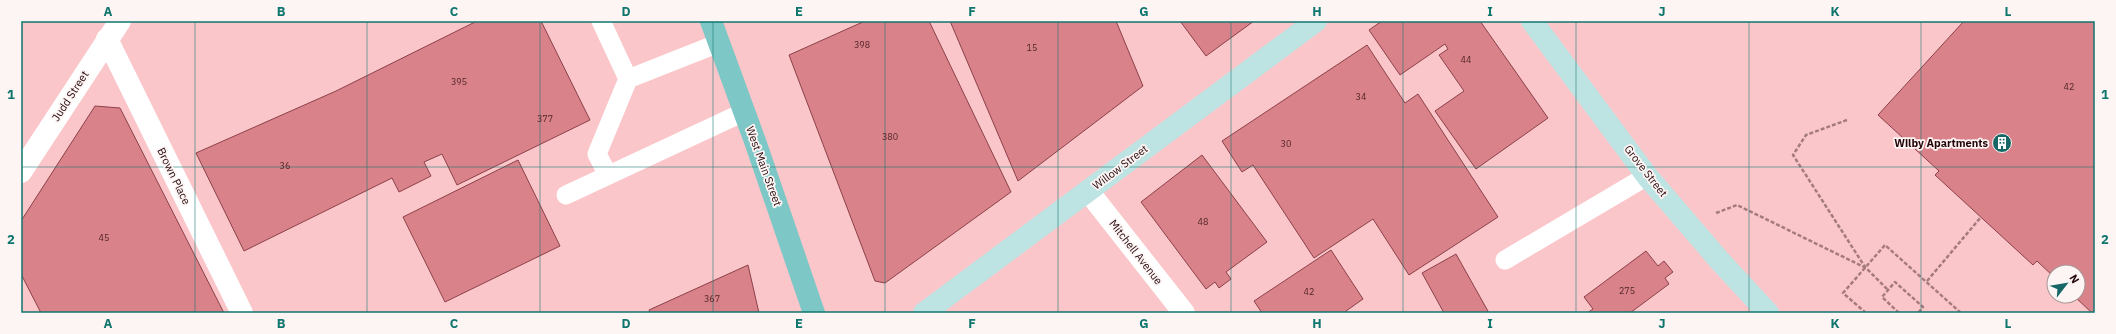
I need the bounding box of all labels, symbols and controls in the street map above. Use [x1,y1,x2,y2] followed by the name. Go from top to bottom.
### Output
[104,3,113,20] text: A
[277,3,286,20] text: B
[450,3,459,20] text: C
[621,3,631,20] text: D
[795,3,803,20] text: E
[968,3,976,20] text: F
[1139,3,1149,20] text: G
[1312,3,1322,20] text: H
[1487,3,1493,20] text: I
[1658,3,1666,20] text: J
[1830,3,1840,20] text: K
[2005,3,2012,20] text: L
[854,39,870,50] house number: 398
[1027,42,1037,53] house number: 15
[1461,54,1471,65] house number: 44
[49,68,92,124] street label: Judd Street
[451,76,467,87] house number: 395
[2064,81,2074,92] house number: 42
[7,86,15,103] text: 1
[2101,86,2109,103] text: 1
[1356,91,1366,102] house number: 34
[537,113,553,124] house number: 377
[743,124,785,208] street label: West Main Street
[882,131,898,142] house number: 380
[1991,132,2013,154] building icon: Wilby Apartments
[1894,136,1988,150] place label: Wilby Apartments
[1281,138,1291,149] house number: 30
[1090,142,1151,192] street label: Willow Street
[1621,142,1671,200] street label: Grove Street
[154,145,194,207] street label: Brown Place
[280,160,290,171] house number: 36
[1198,216,1208,227] house number: 48
[1106,217,1166,287] street label: Mitchell Avenue
[7,231,15,248] text: 2
[2101,231,2109,248] text: 2
[99,232,109,243] house number: 45
[2046,264,2086,304] north arrow
[2067,272,2083,286] text: N
[1619,285,1635,296] house number: 275
[1304,286,1314,297] house number: 42
[704,293,720,304] house number: 367
[104,315,113,332] text: A
[277,315,286,332] text: B
[450,315,459,332] text: C
[621,315,631,332] text: D
[795,315,803,332] text: E
[968,315,976,332] text: F
[1139,315,1149,332] text: G
[1312,315,1322,332] text: H
[1487,315,1493,332] text: I
[1658,315,1666,332] text: J
[1830,315,1840,332] text: K
[2005,315,2012,332] text: L

